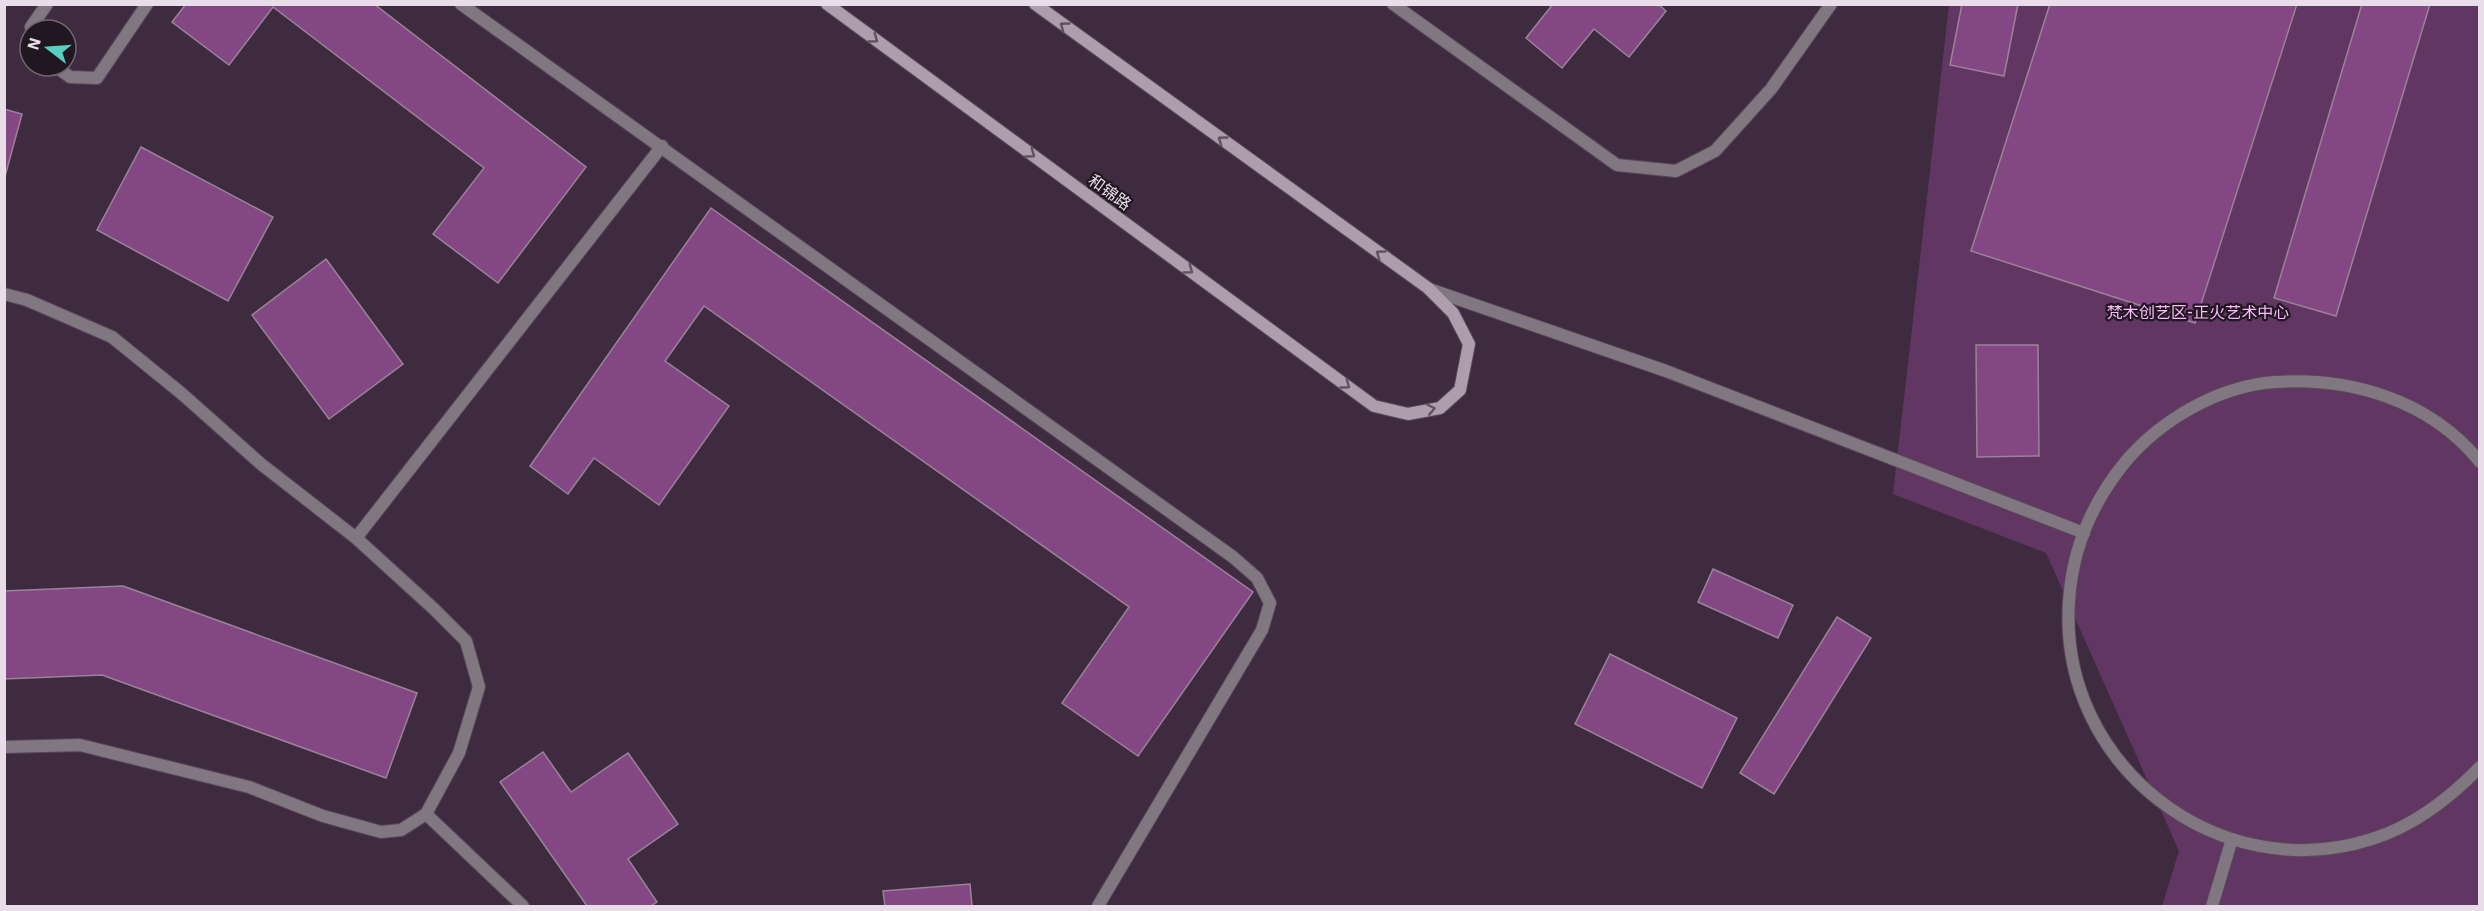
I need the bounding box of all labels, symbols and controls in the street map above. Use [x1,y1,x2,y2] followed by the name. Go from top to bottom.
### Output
[18,18,78,78] north arrow
[1060,22,1071,33] one-way arrow
[868,32,879,43] one-way arrow
[22,35,45,52] text: N
[1218,136,1229,147] one-way arrow
[1025,147,1036,158] one-way arrow
[1085,170,1135,214] street label: 和锦路
[1376,250,1387,261] one-way arrow
[1182,263,1193,274] one-way arrow
[2107,302,2289,322] park label: 梵木创艺区-正火艺术中心
[1339,378,1350,389] one-way arrow
[1425,404,1435,417] one-way arrow

